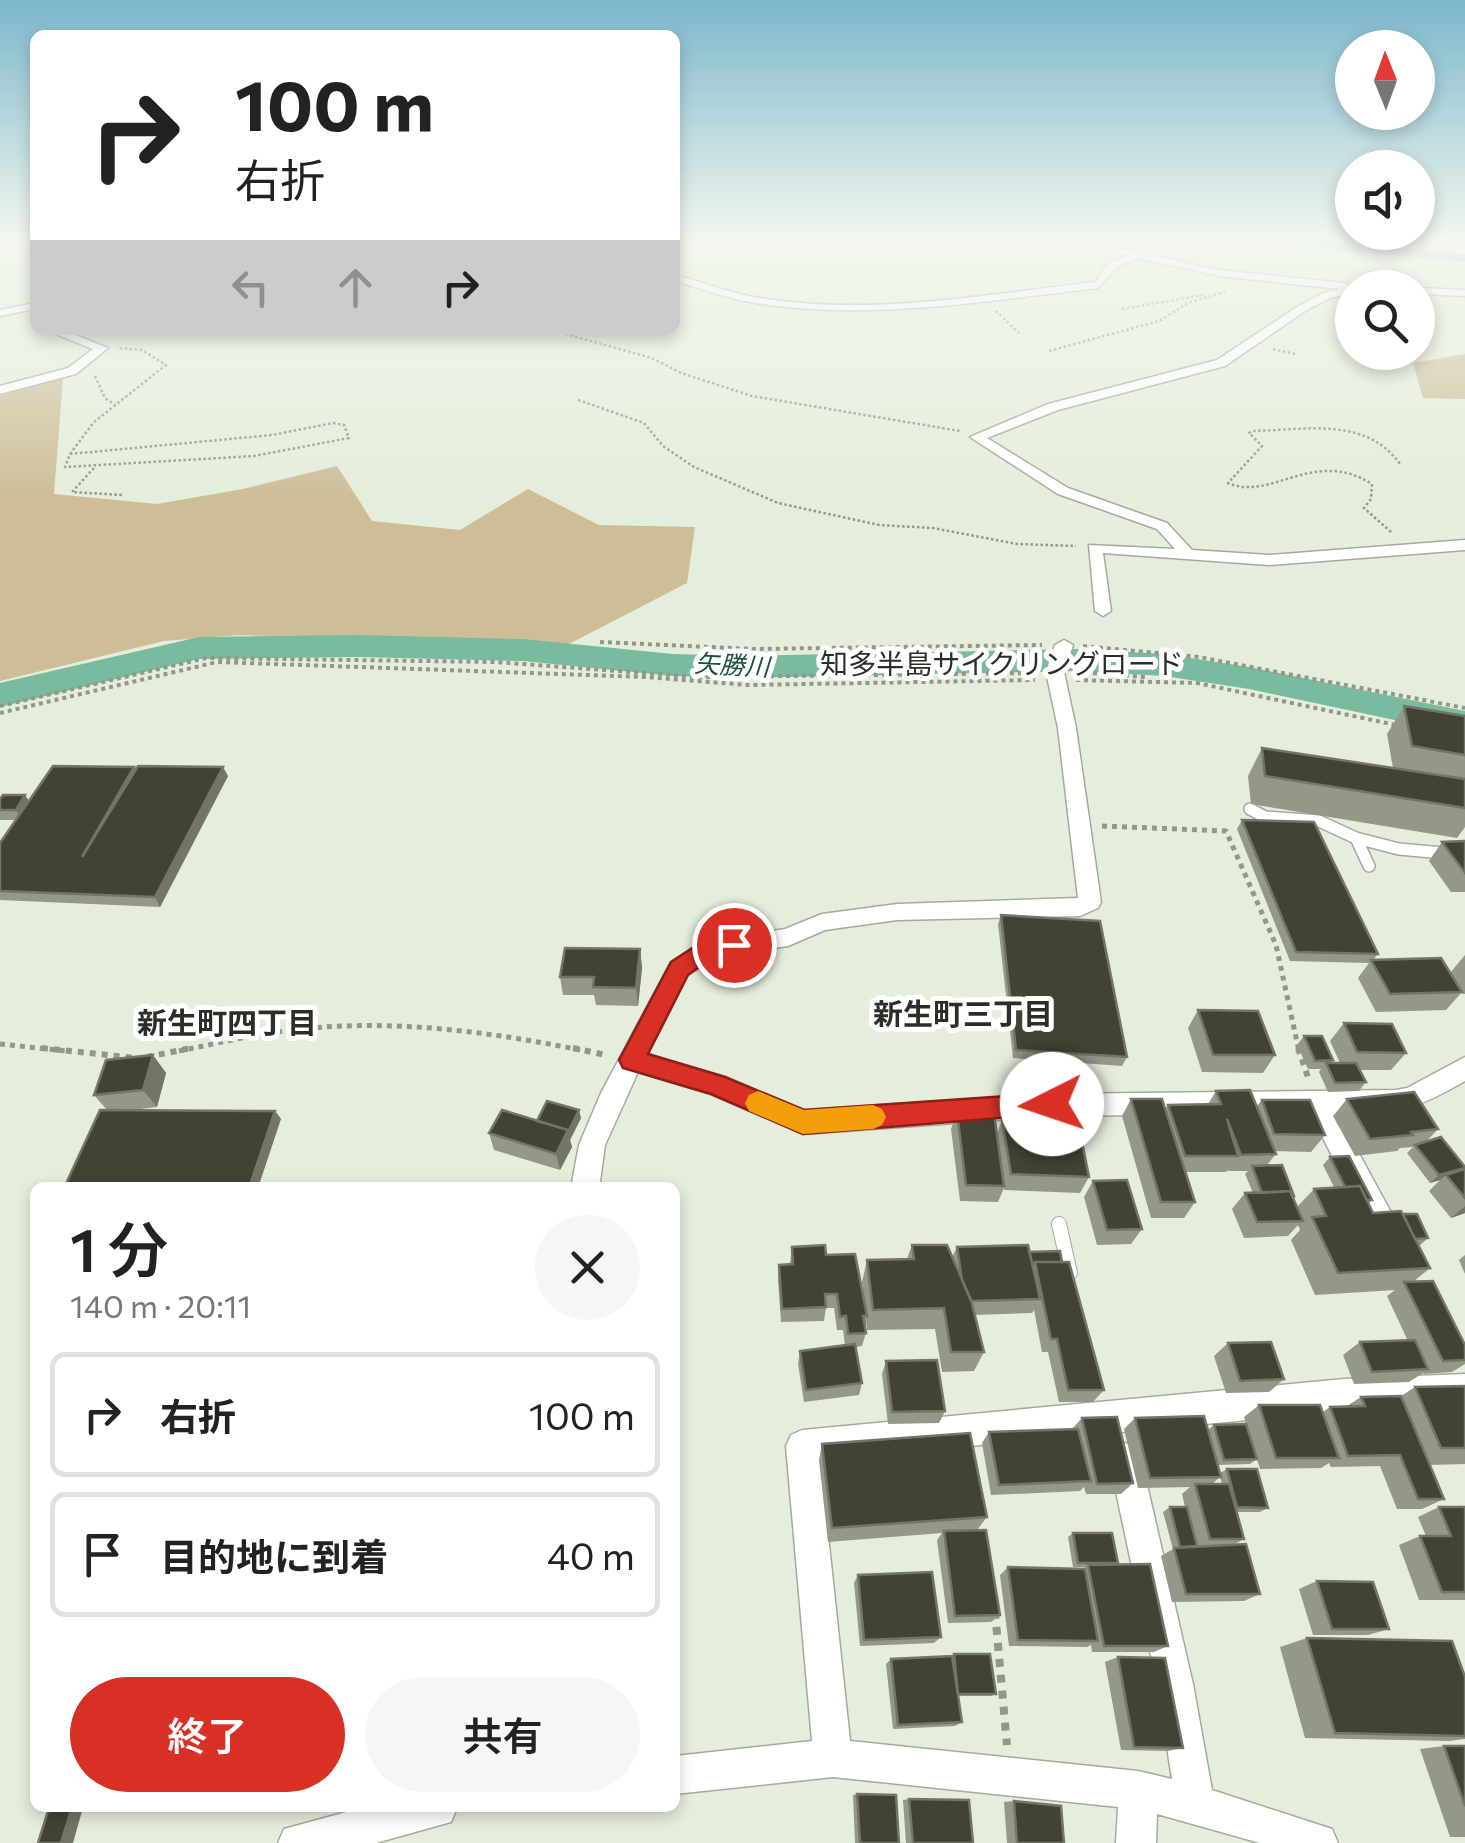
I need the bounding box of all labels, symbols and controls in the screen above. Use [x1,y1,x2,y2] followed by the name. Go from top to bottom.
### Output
[1335,30,1435,130] north arrow
[1335,30,1435,370] map controls
[235,60,434,145] text: 100 m
[70,70,200,200] icon: right
[1335,150,1435,250] button: sound
[235,151,325,206] text: 右折
[223,260,278,315] icon: left
[328,260,383,315] icon: ahead
[433,260,488,315] icon: right
[1335,270,1435,370] button: search
[820,646,1184,680] street label: 知多半島サイクリングロード
[694,647,773,681] water label: 矢勝川
[692,903,777,988] pin
[707,918,762,973] icon: arrive
[873,994,1053,1031] district label: 新生町三丁目
[137,1003,317,1040] district label: 新生町四丁目
[1000,1052,1104,1156] position arrow
[70,1211,168,1284] text: 1 分
[535,1215,640,1320] button: close
[70,1285,251,1325] text: 140 m · 20:11
[75,1387,130,1442] icon: right
[529,1391,635,1438] text: 100 m
[160,1392,236,1439] text: 右折
[75,1527,130,1582] icon: arrive
[547,1531,635,1578] text: 40 m
[160,1532,388,1579] text: 目的地に到着
[70,1677,345,1792] button: 終了
[365,1677,640,1792] button: 共有

